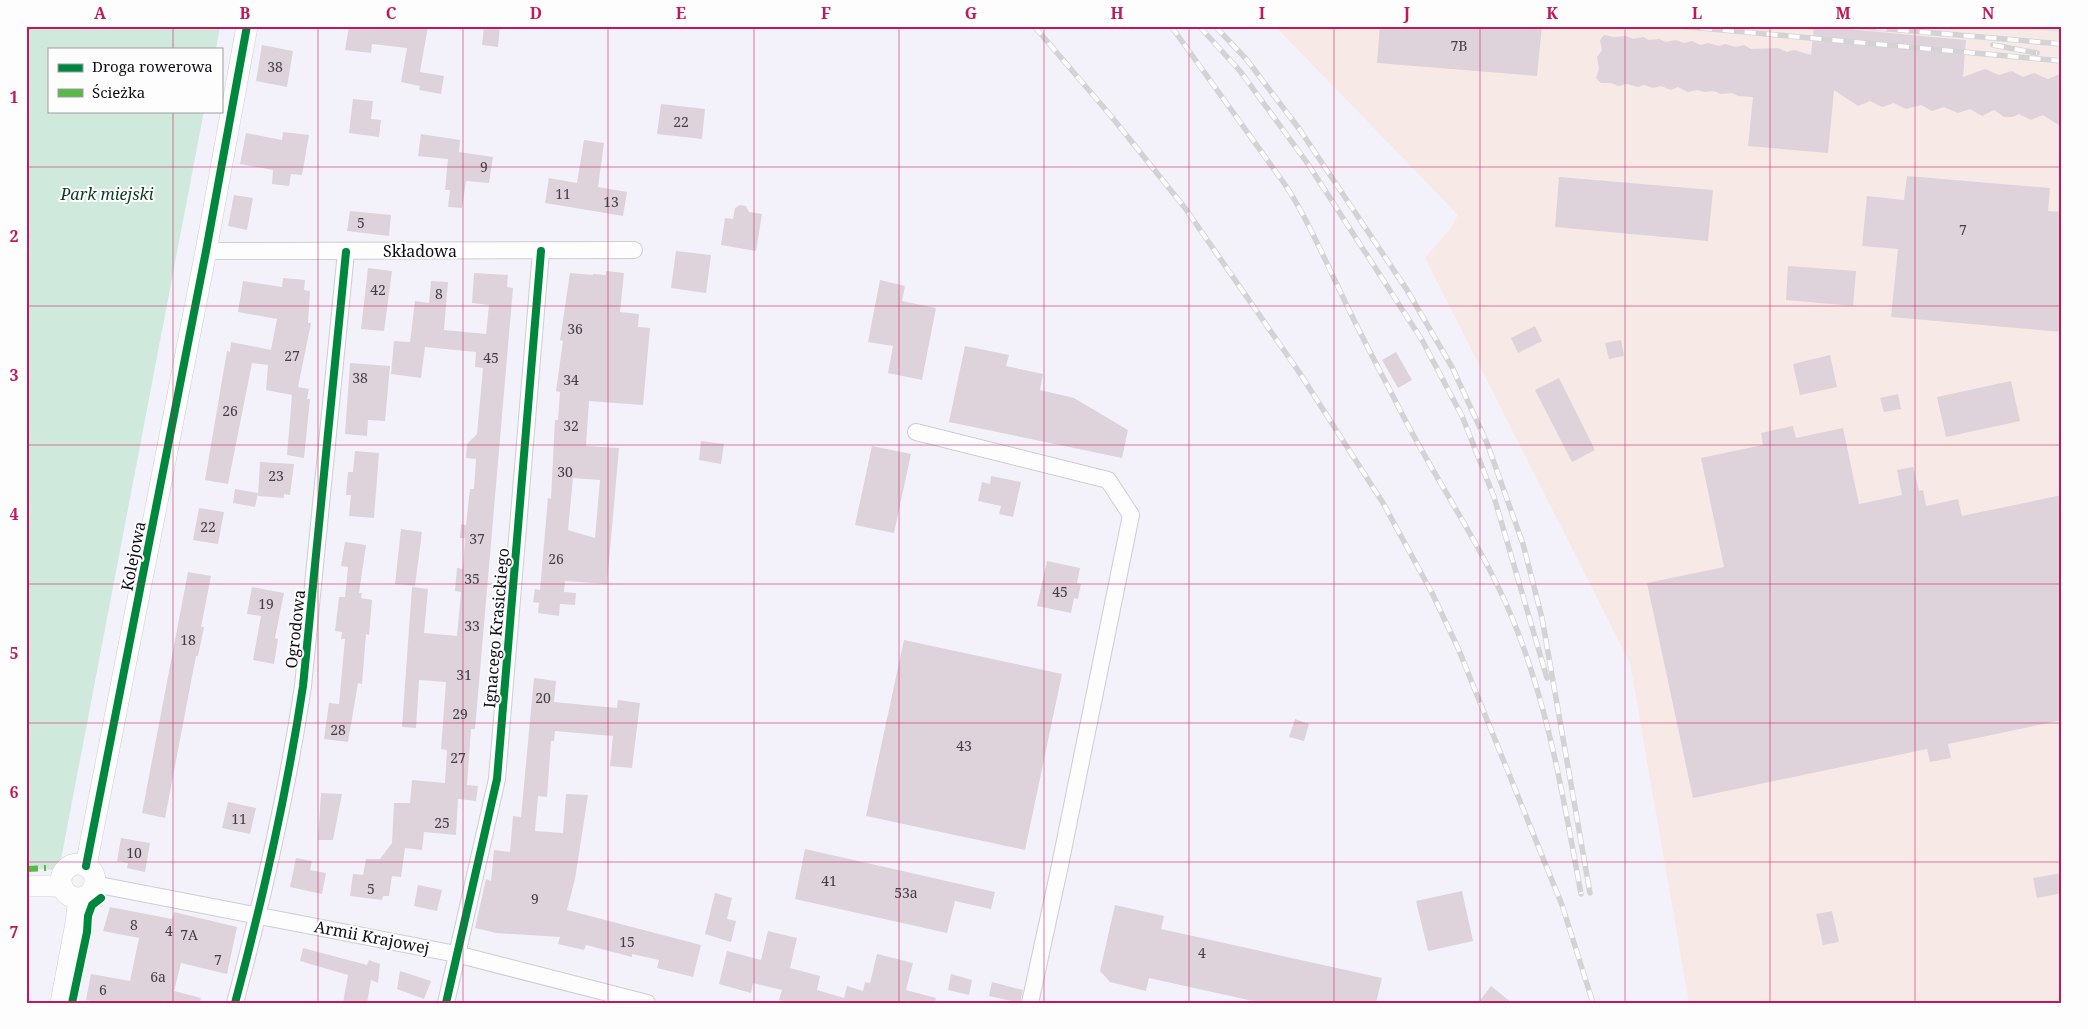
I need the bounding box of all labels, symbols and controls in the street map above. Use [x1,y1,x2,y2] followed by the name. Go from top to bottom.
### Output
[94,2,107,24] text: A
[240,2,251,24] text: B
[386,2,397,24] text: C
[530,2,542,24] text: D
[676,2,686,24] text: E
[821,2,831,24] text: F
[965,2,977,24] text: G
[1110,2,1124,24] text: H
[1259,2,1265,24] text: I
[1403,2,1411,24] text: J
[1546,2,1558,24] text: K
[1692,2,1702,24] text: L
[1835,2,1851,24] text: M
[1982,2,1995,24] text: N
[1451,36,1467,55] house number: 7B
[48,48,222,112] legend
[92,56,213,76] text: Droga rowerowa
[267,57,283,76] house number: 38
[92,82,145,102] text: Ścieżka
[9,86,19,108] text: 1
[673,112,689,131] house number: 22
[480,157,488,176] house number: 9
[59,183,154,205] park label: Park miejski
[555,184,571,203] house number: 11
[603,192,619,211] house number: 13
[357,213,365,232] house number: 5
[1959,220,1967,239] house number: 7
[9,225,19,247] text: 2
[383,240,457,262] street label: Składowa
[370,280,386,299] house number: 42
[435,284,443,303] house number: 8
[567,319,583,338] house number: 36
[284,346,300,365] house number: 27
[483,348,499,367] house number: 45
[9,364,19,386] text: 3
[352,368,368,387] house number: 38
[563,370,579,389] house number: 34
[222,401,238,420] house number: 26
[563,416,579,435] house number: 32
[557,462,573,481] house number: 30
[268,466,284,485] house number: 23
[9,503,19,525] text: 4
[200,517,216,536] house number: 22
[115,519,151,593] street label: Kolejowa
[469,529,485,548] house number: 37
[478,547,514,709] street label: Ignacego Krasickiego
[548,549,564,568] house number: 26
[464,569,480,588] house number: 35
[1052,582,1068,601] house number: 45
[280,589,310,669] street label: Ogrodowa
[258,594,274,613] house number: 19
[464,616,480,635] house number: 33
[180,630,196,649] house number: 18
[9,642,19,664] text: 5
[456,665,472,684] house number: 31
[535,688,551,707] house number: 20
[452,704,468,723] house number: 29
[330,720,346,739] house number: 28
[956,736,972,755] house number: 43
[450,748,466,767] house number: 27
[9,781,19,803] text: 6
[231,809,247,828] house number: 11
[434,813,450,832] house number: 25
[126,843,142,862] house number: 10
[821,871,837,890] house number: 41
[367,879,375,898] house number: 5
[894,883,918,902] house number: 53a
[531,889,539,908] house number: 9
[130,915,138,934] house number: 8
[312,915,432,959] street label: Armii Krajowej
[9,921,19,943] text: 7
[165,921,173,940] house number: 4
[180,925,198,944] house number: 7A
[619,932,635,951] house number: 15
[1198,943,1206,962] house number: 4
[214,950,222,969] house number: 7
[150,967,166,986] house number: 6a
[99,980,107,999] house number: 6

